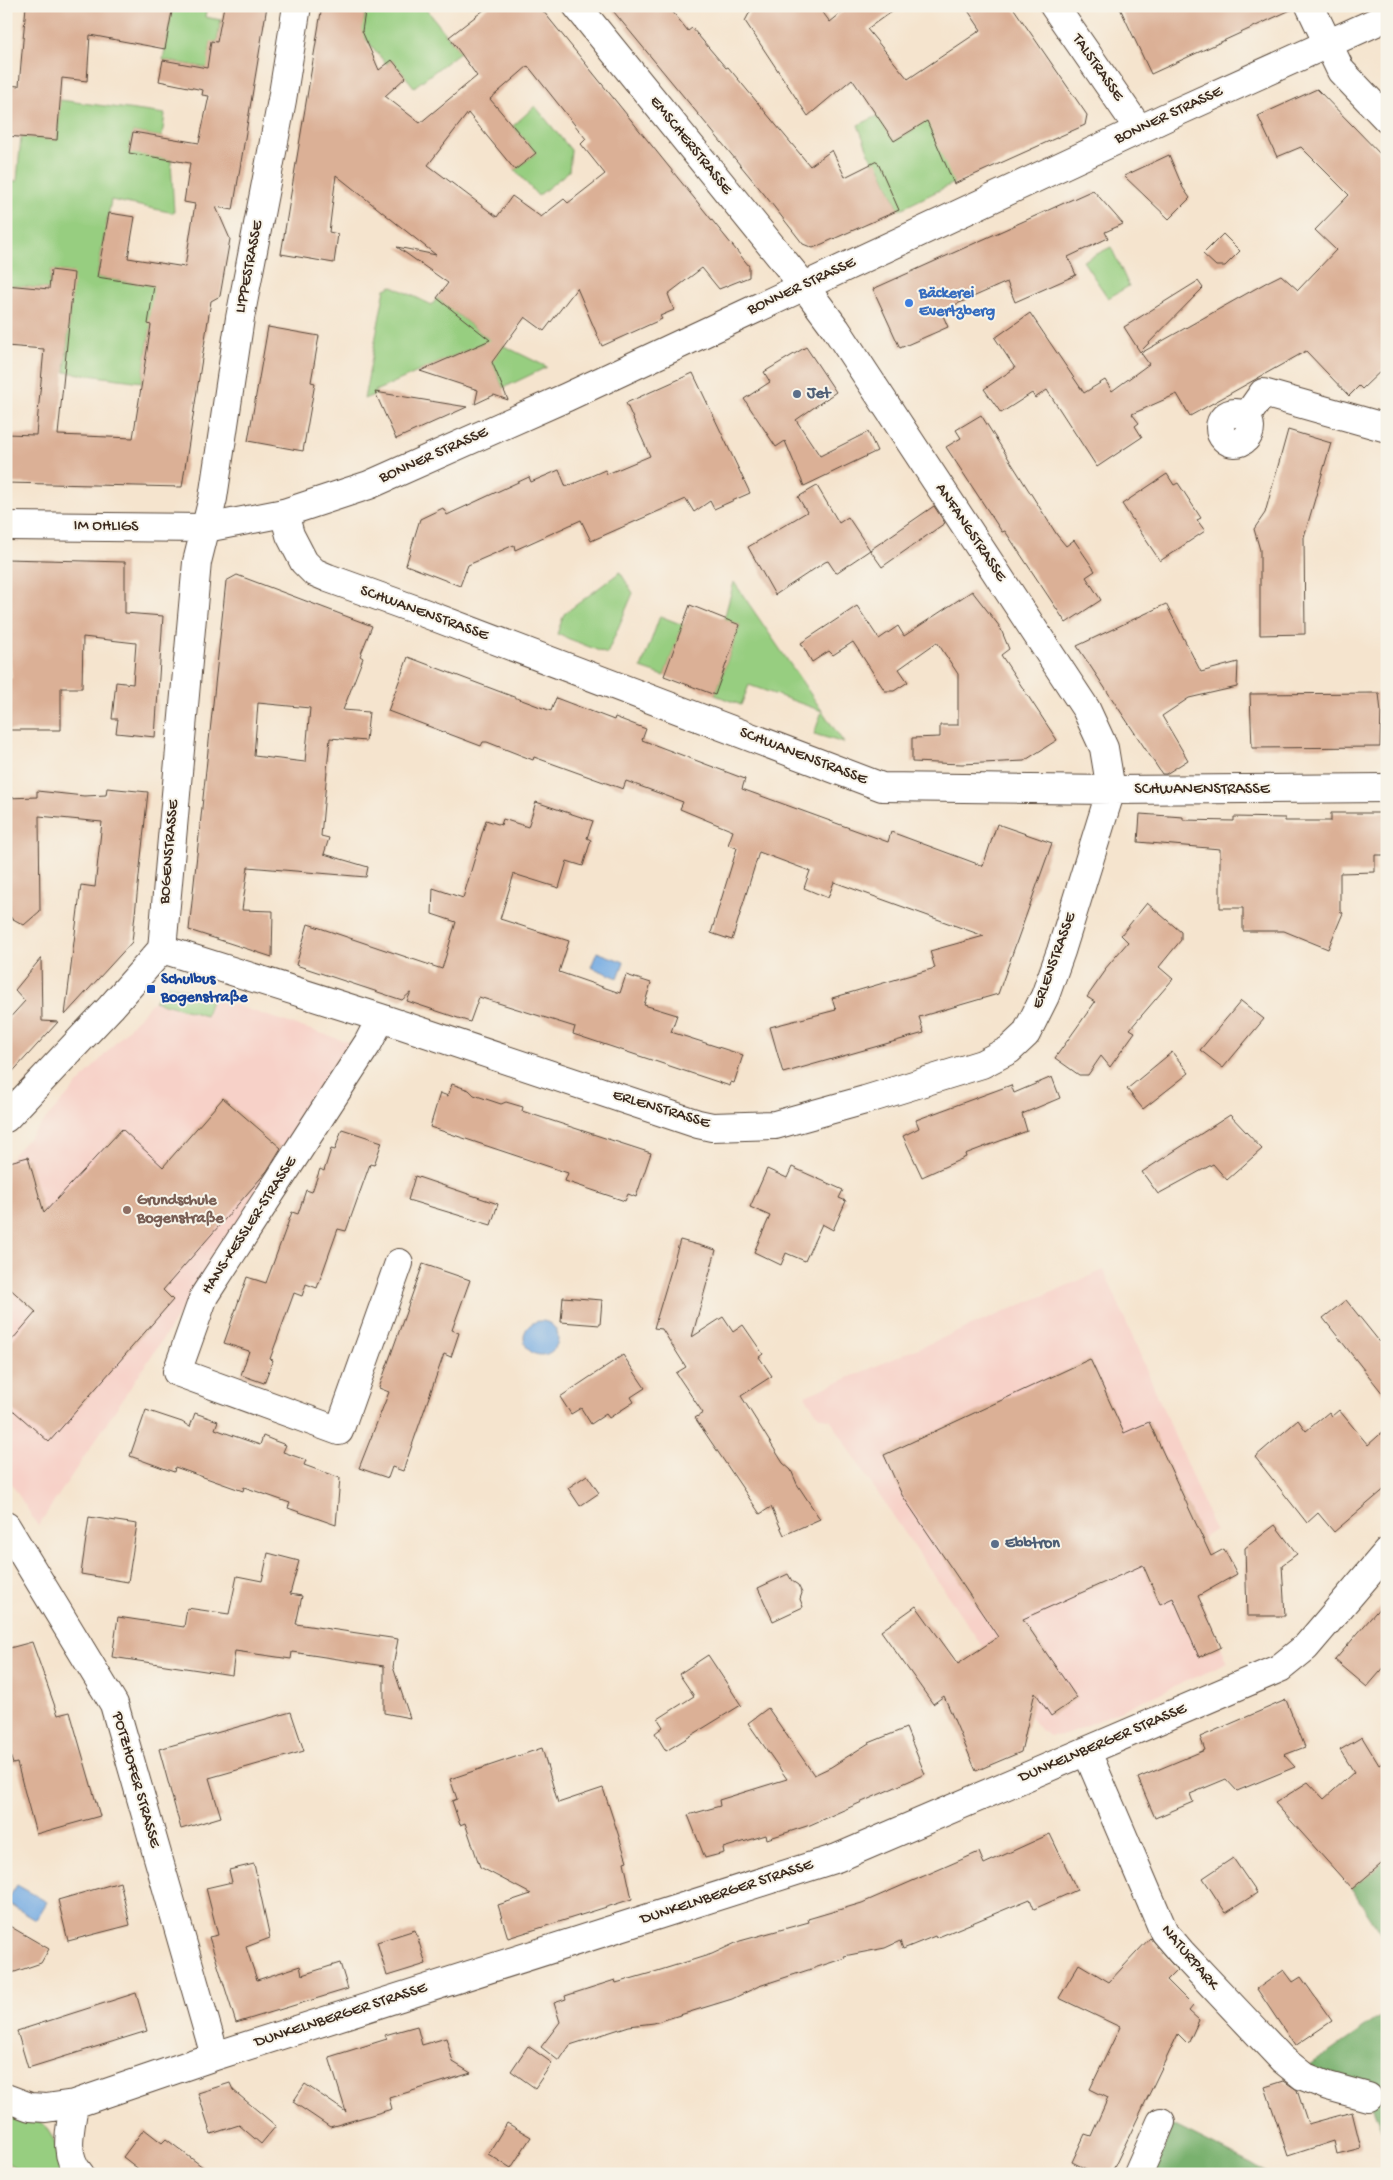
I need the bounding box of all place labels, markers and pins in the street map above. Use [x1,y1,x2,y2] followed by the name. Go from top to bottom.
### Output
[918,285,995,322] place label: Bäckerei Evertzberg
[903,297,915,309] marker: Bäckerei Evertzberg
[806,385,832,404] place label: Jet
[791,388,803,400] marker: Jet
[160,971,248,1008] place label: Schulbus Bogenstraße
[145,983,157,995] marker: Schulbus Bogenstraße
[136,1192,224,1229] place label: Grundschule Bogenstraße
[121,1204,133,1216] marker: Grundschule Bogenstraße
[1005,1535,1060,1554] place label: Ebbtron
[989,1538,1001,1550] marker: Ebbtron

